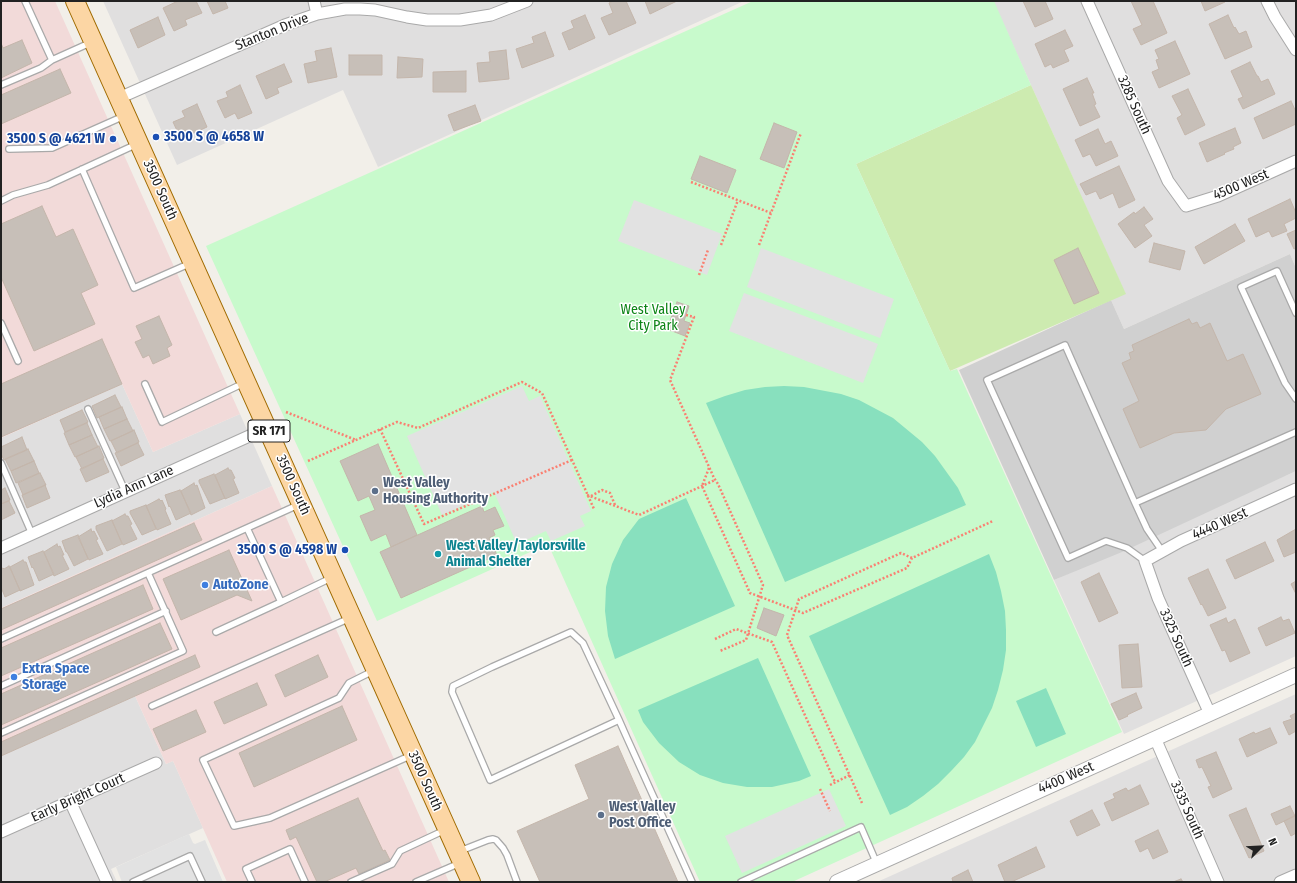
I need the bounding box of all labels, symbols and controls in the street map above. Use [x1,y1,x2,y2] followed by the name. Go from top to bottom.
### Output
[233,10,311,54] street label: Stanton Drive
[1114,73,1154,137] street label: 3285 South
[164,129,264,145] place label: 3500 S @ 4658 W
[7,131,105,147] place label: 3500 S @ 4621 W
[151,132,161,142] marker: 3500 S @ 4658 W
[108,134,118,144] marker: 3500 S @ 4621 W
[139,157,181,223] street label: 3500 South
[1211,166,1271,204] street label: 4500 West
[621,302,685,334] park label: West Valley City Park
[248,420,290,442] road number: SR 171
[272,452,314,518] street label: 3500 South
[92,462,176,512] street label: Lydia Ann Lane
[383,475,488,508] place label: West Valley Housing Authority
[370,486,380,496] marker: West Valley Housing Authority
[1190,504,1250,544] street label: 4440 West
[446,538,586,570] place label: West Valley/Taylorsville Animal Shelter
[237,542,337,558] place label: 3500 S @ 4598 W
[340,545,350,555] marker: 3500 S @ 4598 W
[433,549,443,559] marker: West Valley/Taylorsville Animal Shelter
[213,577,269,593] place label: AutoZone
[200,580,210,590] marker: AutoZone
[1156,606,1196,670] street label: 3325 South
[22,661,89,694] place label: Extra Space Storage
[9,672,19,682] marker: Extra Space Storage
[404,748,446,814] street label: 3500 South
[1036,758,1096,798] street label: 4400 West
[29,770,127,826] street label: Early Bright Court
[1167,778,1207,842] street label: 3335 South
[609,799,676,832] place label: West Valley Post Office
[596,810,606,820] marker: West Valley Post Office
[1241,827,1281,867] north arrow
[1265,836,1280,848] text: N

